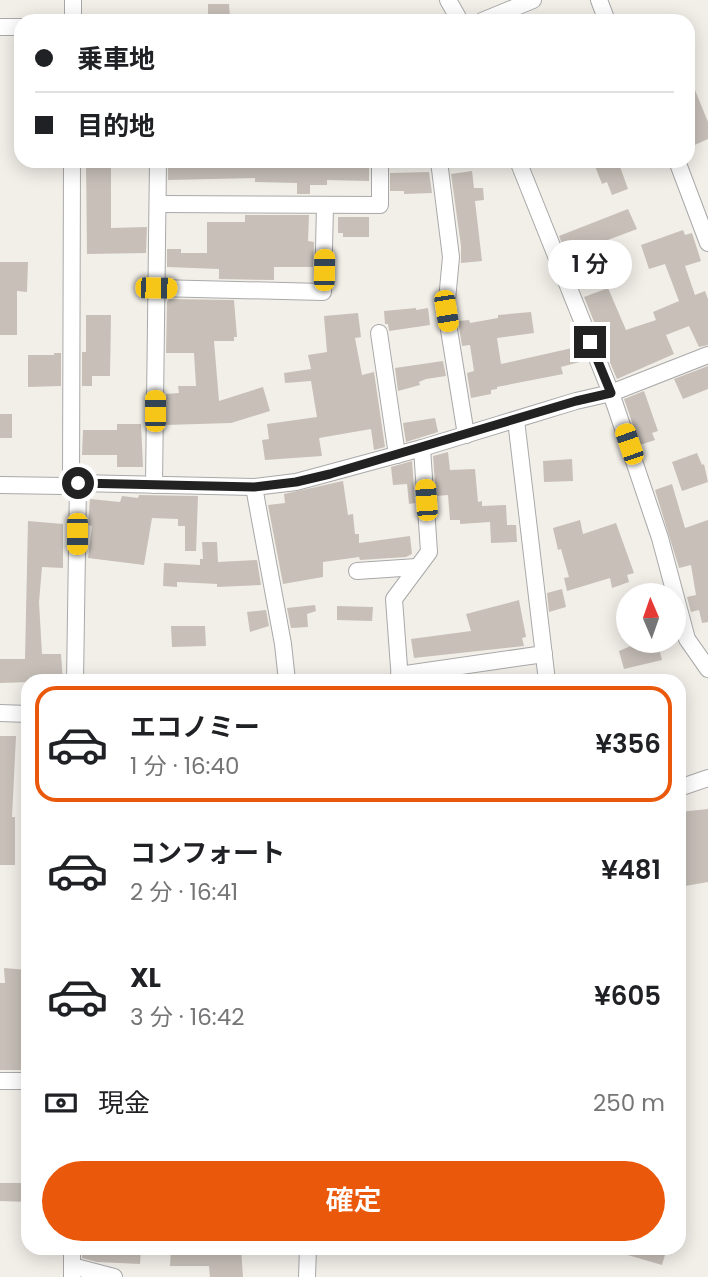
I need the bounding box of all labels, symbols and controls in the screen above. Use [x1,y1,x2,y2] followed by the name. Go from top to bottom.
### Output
[77,41,155,77] text: 乗車地
[77,108,155,144] text: 目的地
[548,240,632,290] callout: 1 分
[572,248,608,280] text: 1 分
[314,249,335,291] car
[135,277,178,299] car
[433,289,460,333] car
[574,326,606,358] route end
[145,390,166,432] car
[613,421,646,467] car
[62,467,94,499] route start
[415,478,438,522] car
[67,513,88,555] car
[616,583,686,653] north arrow
[616,583,686,653] map controls
[130,709,260,745] text: エコノミー
[46,713,109,776] icon: car
[596,726,661,762] text: ¥356
[130,750,239,782] text: 1 分 · 16:40
[130,835,285,871] text: コンフォート
[46,839,109,902] icon: car
[601,852,661,888] text: ¥481
[130,876,238,908] text: 2 分 · 16:41
[130,960,161,996] text: XL
[46,965,109,1028] icon: car
[594,978,661,1014] text: ¥605
[130,1001,244,1033] text: 3 分 · 16:42
[42,1084,80,1122] icon: cash
[98,1085,150,1121] text: 現金
[593,1087,665,1119] text: 250 m
[42,1161,665,1241] button: 確定

